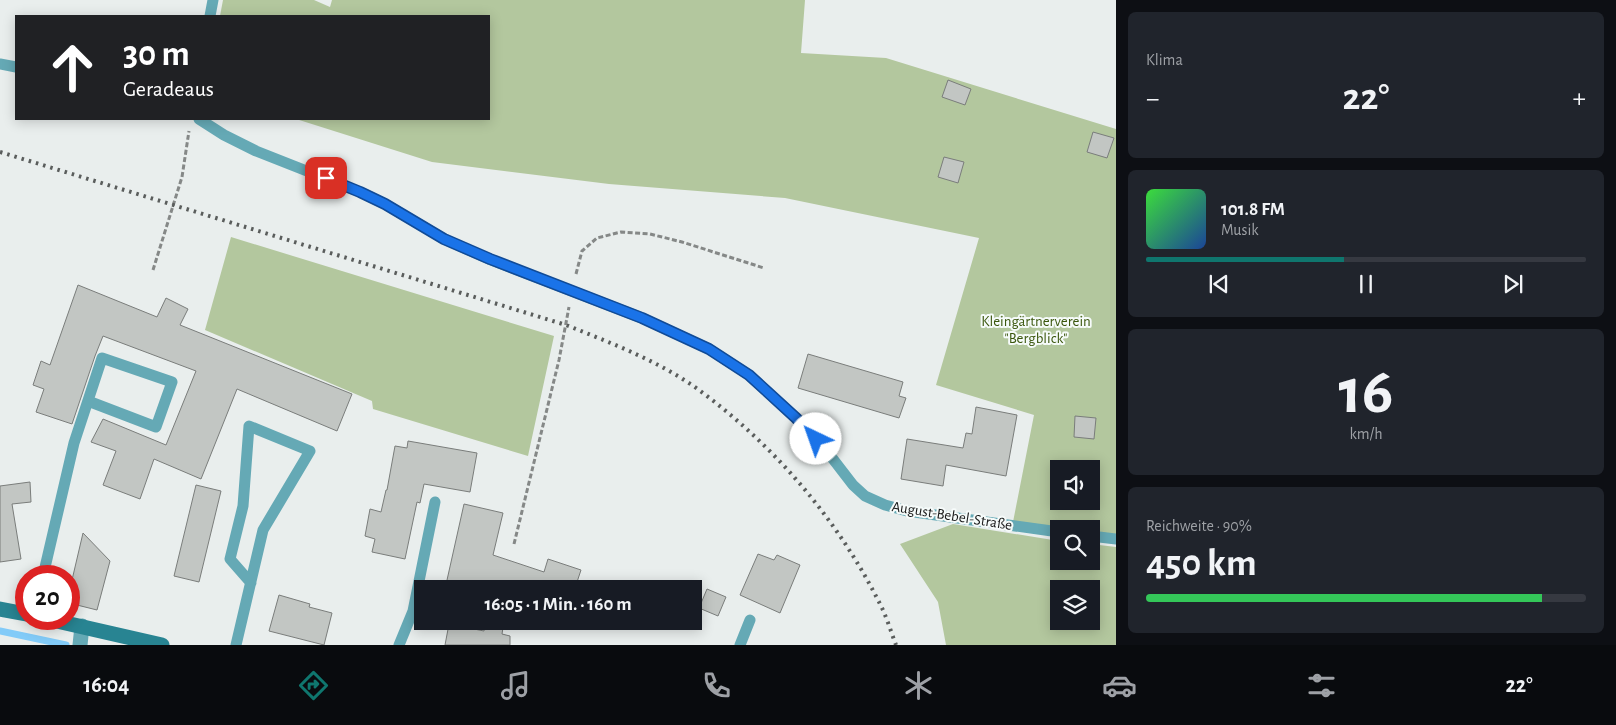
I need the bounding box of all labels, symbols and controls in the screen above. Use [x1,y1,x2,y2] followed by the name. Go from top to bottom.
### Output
[40,35,105,100] icon: ahead
[123,37,190,72] text: 30 m
[1146,52,1183,68] text: Klima
[123,78,214,100] text: Geradeaus
[1343,79,1389,117] text: 22°
[1146,85,1159,113] text: −
[1573,85,1586,113] text: +
[305,157,347,199] pin
[312,164,340,192] icon: arrive
[1221,200,1285,219] text: 101.8 FM
[1221,222,1259,238] text: Musik
[1205,270,1233,298] icon: previous
[1352,270,1380,298] icon: pause
[1499,270,1527,298] icon: next
[981,314,1091,346] park label: Kleingärtnerverein "Bergblick"
[1339,360,1393,425] text: 16
[789,412,841,464] position arrow
[1349,426,1383,442] text: km/h
[1050,460,1100,630] map controls
[1050,460,1100,510] button: sound
[891,499,1013,533] street label: August-Bebel-Straße
[1146,518,1252,534] text: Reichweite · 90%
[1050,520,1100,570] button: search
[1146,545,1257,583] text: 450 km
[15,565,80,630] speed limit sign: 20
[1050,580,1100,630] button: layers
[485,595,632,614] text: 16:05 · 1 Min. · 160 m
[296,668,331,703] icon: directions
[498,668,533,703] icon: music
[699,668,734,703] icon: phone
[901,668,936,703] icon: climate
[1102,668,1137,703] icon: car
[1304,668,1339,703] icon: filters
[83,674,129,696] text: 16:04
[1505,674,1533,696] text: 22°

